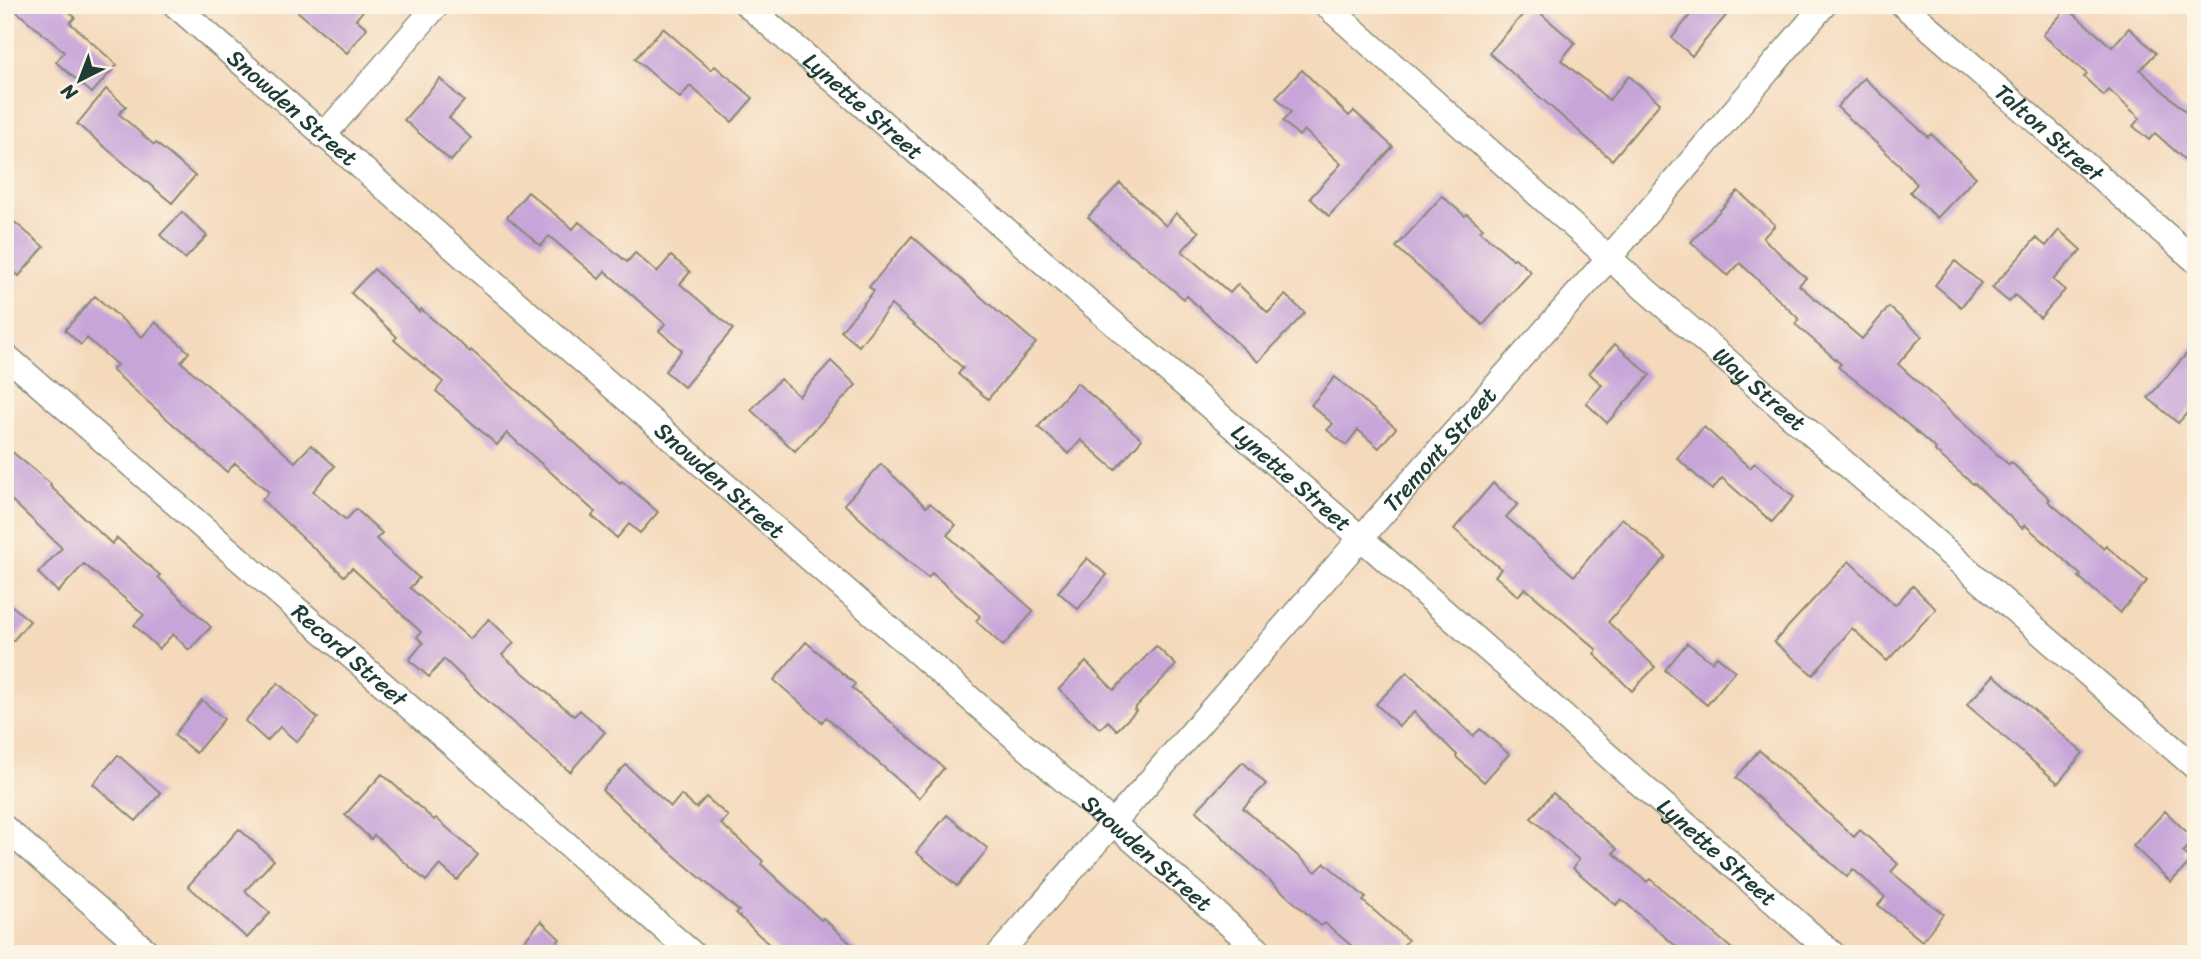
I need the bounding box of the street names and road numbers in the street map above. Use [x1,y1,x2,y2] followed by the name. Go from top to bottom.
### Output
[217,38,368,177] street label: Snowden Street
[793,41,933,171] street label: Lynette Street
[1985,73,2115,194] street label: Talton Street
[1703,336,1816,442] street label: Way Street
[1372,377,1507,522] street label: Tremont Street
[645,411,795,550] street label: Snowden Street
[1221,413,1361,542] street label: Lynette Street
[282,593,419,719] street label: Record Street
[1072,784,1222,922] street label: Snowden Street
[1648,787,1787,917] street label: Lynette Street

